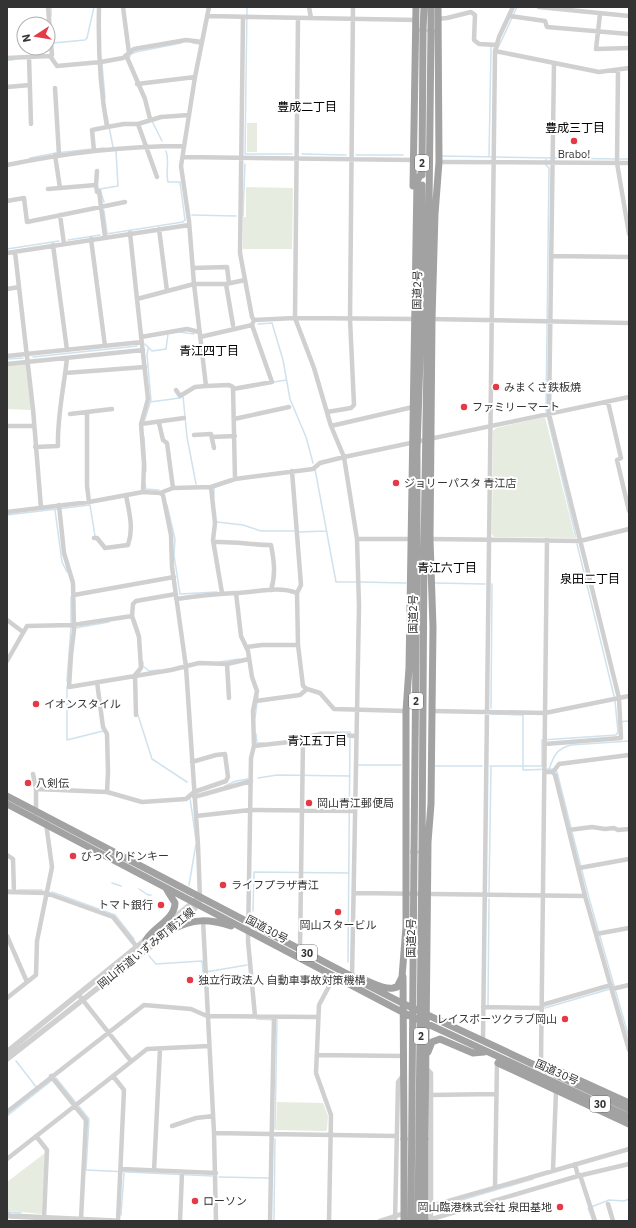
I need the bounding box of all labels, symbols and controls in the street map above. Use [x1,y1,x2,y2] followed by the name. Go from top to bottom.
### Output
[16,16,56,56] north arrow
[19,33,34,43] text: N
[277,99,337,114] district label: 豊成二丁目
[545,120,605,135] district label: 豊成三丁目
[569,136,579,146] marker: Brabo!
[558,147,590,161] place label: Brabo!
[415,155,429,171] road number: 2
[410,270,424,310] street label: 国道2号
[179,343,239,358] district label: 青江四丁目
[504,380,581,394] place label: みまくさ鉄板焼
[491,382,501,392] marker: みまくさ鉄板焼
[472,400,560,414] place label: ファミリーマート
[459,402,469,412] marker: ファミリーマート
[404,476,517,490] place label: ジョリーパスタ 青江店
[391,478,401,488] marker: ジョリーパスタ 青江店
[417,560,477,575] district label: 青江六丁目
[560,571,620,586] district label: 泉田二丁目
[406,594,420,634] street label: 国道2号
[409,693,423,709] road number: 2
[44,697,121,711] place label: イオンスタイル
[31,699,41,709] marker: イオンスタイル
[287,733,347,748] district label: 青江五丁目
[36,776,69,790] place label: 八剣伝
[23,778,33,788] marker: 八剣伝
[317,796,394,810] place label: 岡山青江郵便局
[304,798,314,808] marker: 岡山青江郵便局
[81,849,169,863] place label: びっくりドンキー
[68,851,78,861] marker: びっくりドンキー
[231,878,319,892] place label: ライフプラザ青江
[218,880,228,890] marker: ライフプラザ青江
[98,898,153,912] place label: トマト銀行
[156,900,166,910] marker: トマト銀行
[95,904,197,992] street label: 岡山市道いずみ町青江線
[333,907,343,917] marker: 岡山スタービル
[243,912,291,946] street label: 国道30号
[300,918,377,932] place label: 岡山スタービル
[404,918,418,958] street label: 国道2号
[297,945,317,961] road number: 30
[198,973,366,987] place label: 独立行政法人 自動車事故対策機構
[185,975,195,985] marker: 独立行政法人 自動車事故対策機構
[437,1012,557,1026] place label: レイスポーツクラブ岡山
[560,1014,570,1024] marker: レイスポーツクラブ岡山
[414,1028,428,1044] road number: 2
[533,1056,581,1088] street label: 国道30号
[590,1096,610,1112] road number: 30
[203,1194,247,1208] place label: ローソン
[190,1196,200,1206] marker: ローソン
[417,1200,552,1214] place label: 岡山臨港株式会社 泉田基地
[555,1202,565,1212] marker: 岡山臨港株式会社 泉田基地

